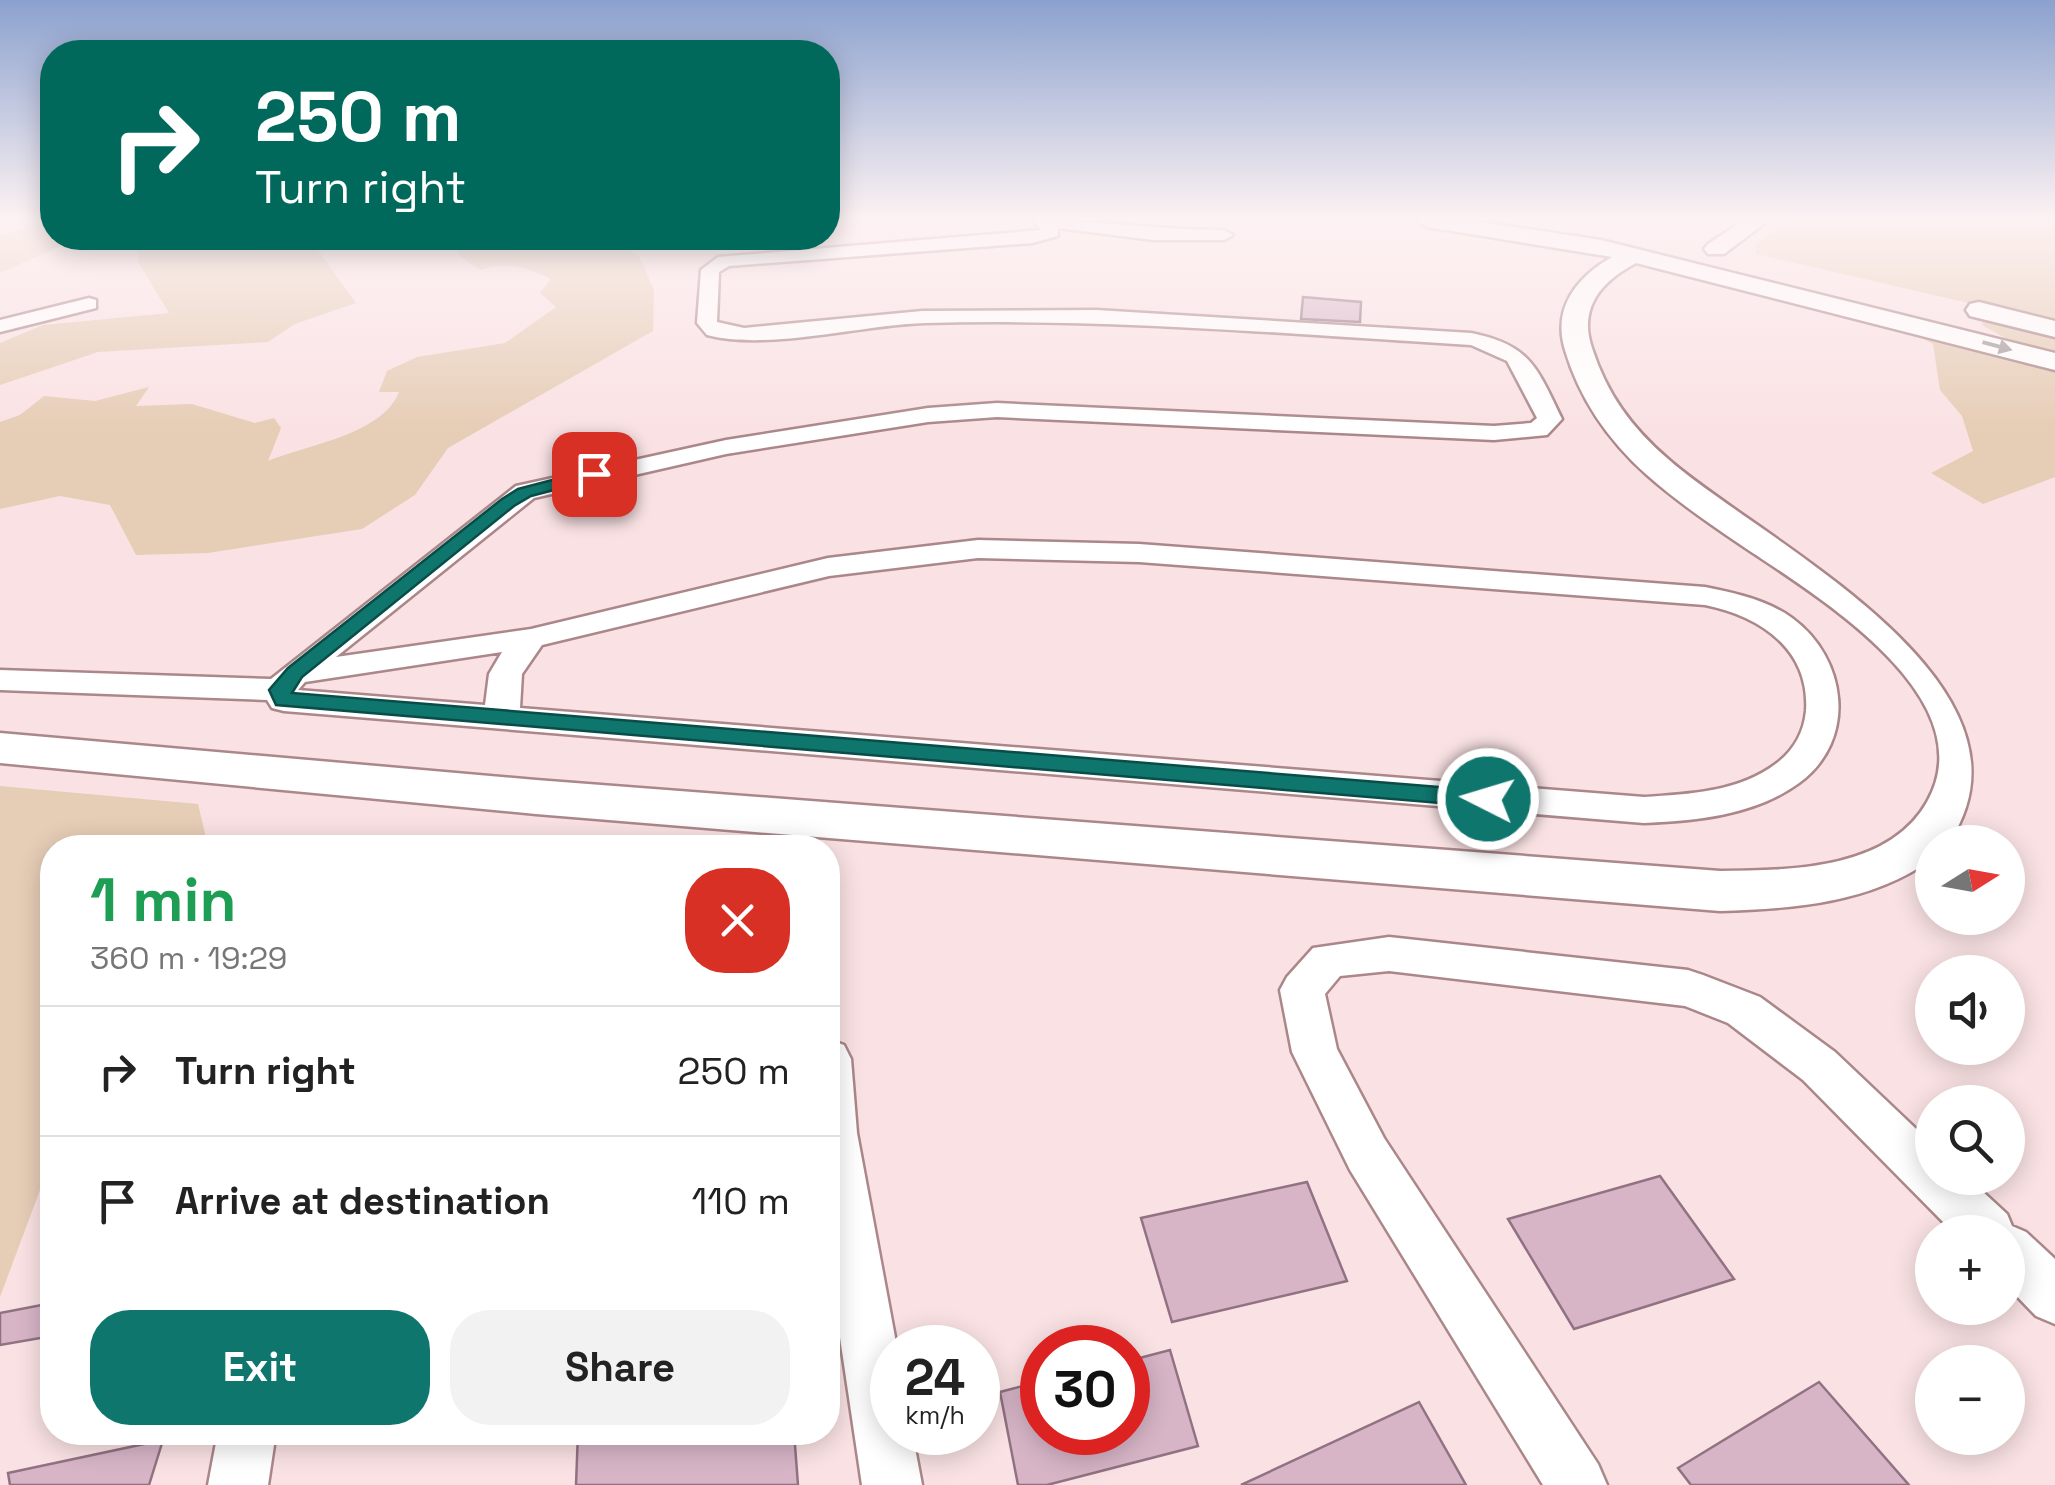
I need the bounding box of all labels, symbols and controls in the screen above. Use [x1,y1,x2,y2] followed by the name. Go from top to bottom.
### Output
[255,72,462,161] text: 250 m
[90,80,220,210] icon: right
[255,159,466,216] text: Turn right
[1982,339,2013,355] one-way arrow
[552,432,637,517] pin
[567,447,622,502] icon: arrive
[1436,747,1540,851] position arrow
[1915,825,2025,935] north arrow
[1915,825,2025,1455] map controls
[90,862,237,939] text: 1 min
[685,868,790,973] button: close
[90,938,287,978] text: 360 m · 19:29
[1915,955,2025,1065] button: sound
[90,1044,145,1099] icon: right
[175,1047,356,1095] text: Turn right
[678,1047,790,1095] text: 250 m
[1915,1085,2025,1195] button: search
[90,1174,145,1229] icon: arrive
[175,1177,550,1225] text: Arrive at destination
[691,1177,790,1225] text: 110 m
[1915,1215,2025,1325] button: +
[90,1310,430,1425] button: Exit
[450,1310,790,1425] button: Share
[1020,1325,1150,1455] speed limit sign: 30
[1915,1345,2025,1455] button: −
[905,1346,965,1410] text: 24
[905,1399,965,1431] text: km/h

